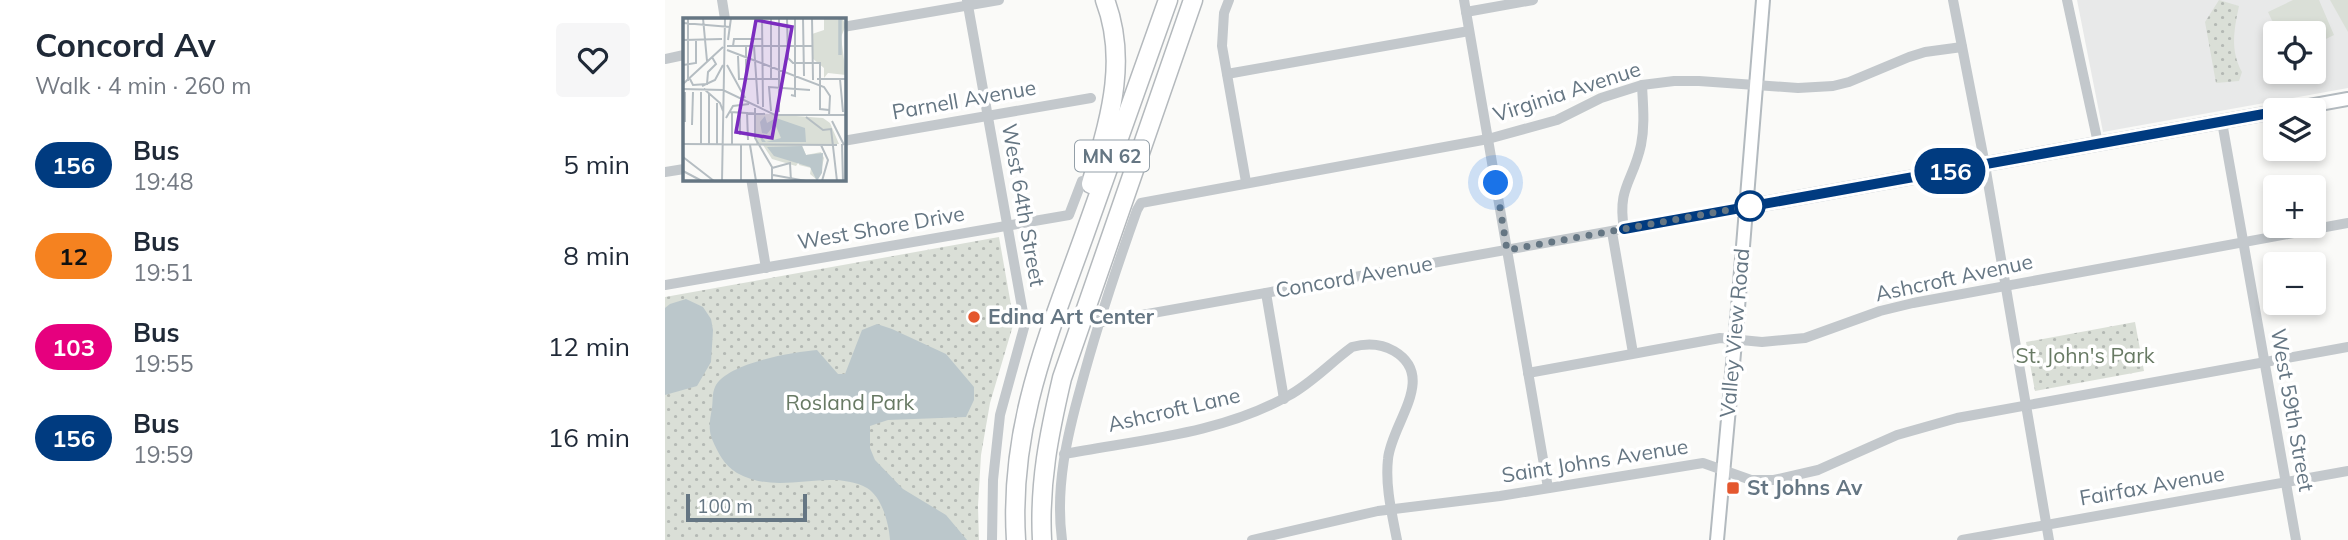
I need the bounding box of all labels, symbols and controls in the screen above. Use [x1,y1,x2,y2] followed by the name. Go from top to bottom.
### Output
[683,18,845,180] inset map
[2263,21,2326,315] map controls
[2263,21,2326,84] button: locate
[556,23,630,97] button: heart
[35,24,216,65] text: Concord Av
[1490,55,1644,127] street label: Virginia Avenue
[35,71,252,100] text: Walk · 4 min · 260 m
[890,74,1038,124] street label: Parnell Avenue
[2263,98,2326,161] button: layers
[997,121,1051,288] street label: West 64th Street
[133,134,179,167] text: Bus
[1075,140,1149,172] road number: MN 62
[563,148,630,181] text: 5 min
[1910,148,1990,194] line badge: 156
[52,150,95,180] text: 156
[1928,156,1972,186] text: 156
[1478,165,1513,200] your location
[133,167,193,196] text: 19:48
[2263,175,2326,238] button: +
[1735,191,1765,221] unlabelled marker
[795,200,966,255] street label: West Shore Drive
[133,225,179,258] text: Bus
[563,239,630,272] text: 8 min
[59,241,88,271] text: 12
[1714,247,1754,419] street label: Valley View Road
[1873,248,2035,306] street label: Ashcroft Avenue
[1273,249,1434,303] street label: Concord Avenue
[2263,252,2326,315] button: −
[133,258,193,287] text: 19:51
[988,303,1155,329] place label: Edina Art Center
[966,309,982,325] marker: Edina Art Center
[133,316,179,349] text: Bus
[2266,326,2320,493] street label: West 59th Street
[548,330,630,363] text: 12 min
[52,332,95,362] text: 103
[2015,342,2155,368] park label: St. John's Park
[133,349,193,378] text: 19:55
[1105,381,1242,437] street label: Ashcroft Lane
[786,389,915,415] park label: Rosland Park
[133,407,179,440] text: Bus
[548,421,630,454] text: 16 min
[52,423,95,453] text: 156
[1500,432,1690,488] street label: Saint Johns Avenue
[133,440,193,469] text: 19:59
[2077,459,2226,511] street label: Fairfax Avenue
[1747,474,1863,500] place label: St Johns Av
[1725,480,1741,496] marker: St Johns Av
[686,491,807,523] scale bar
[697,494,753,518] text: 100 m

